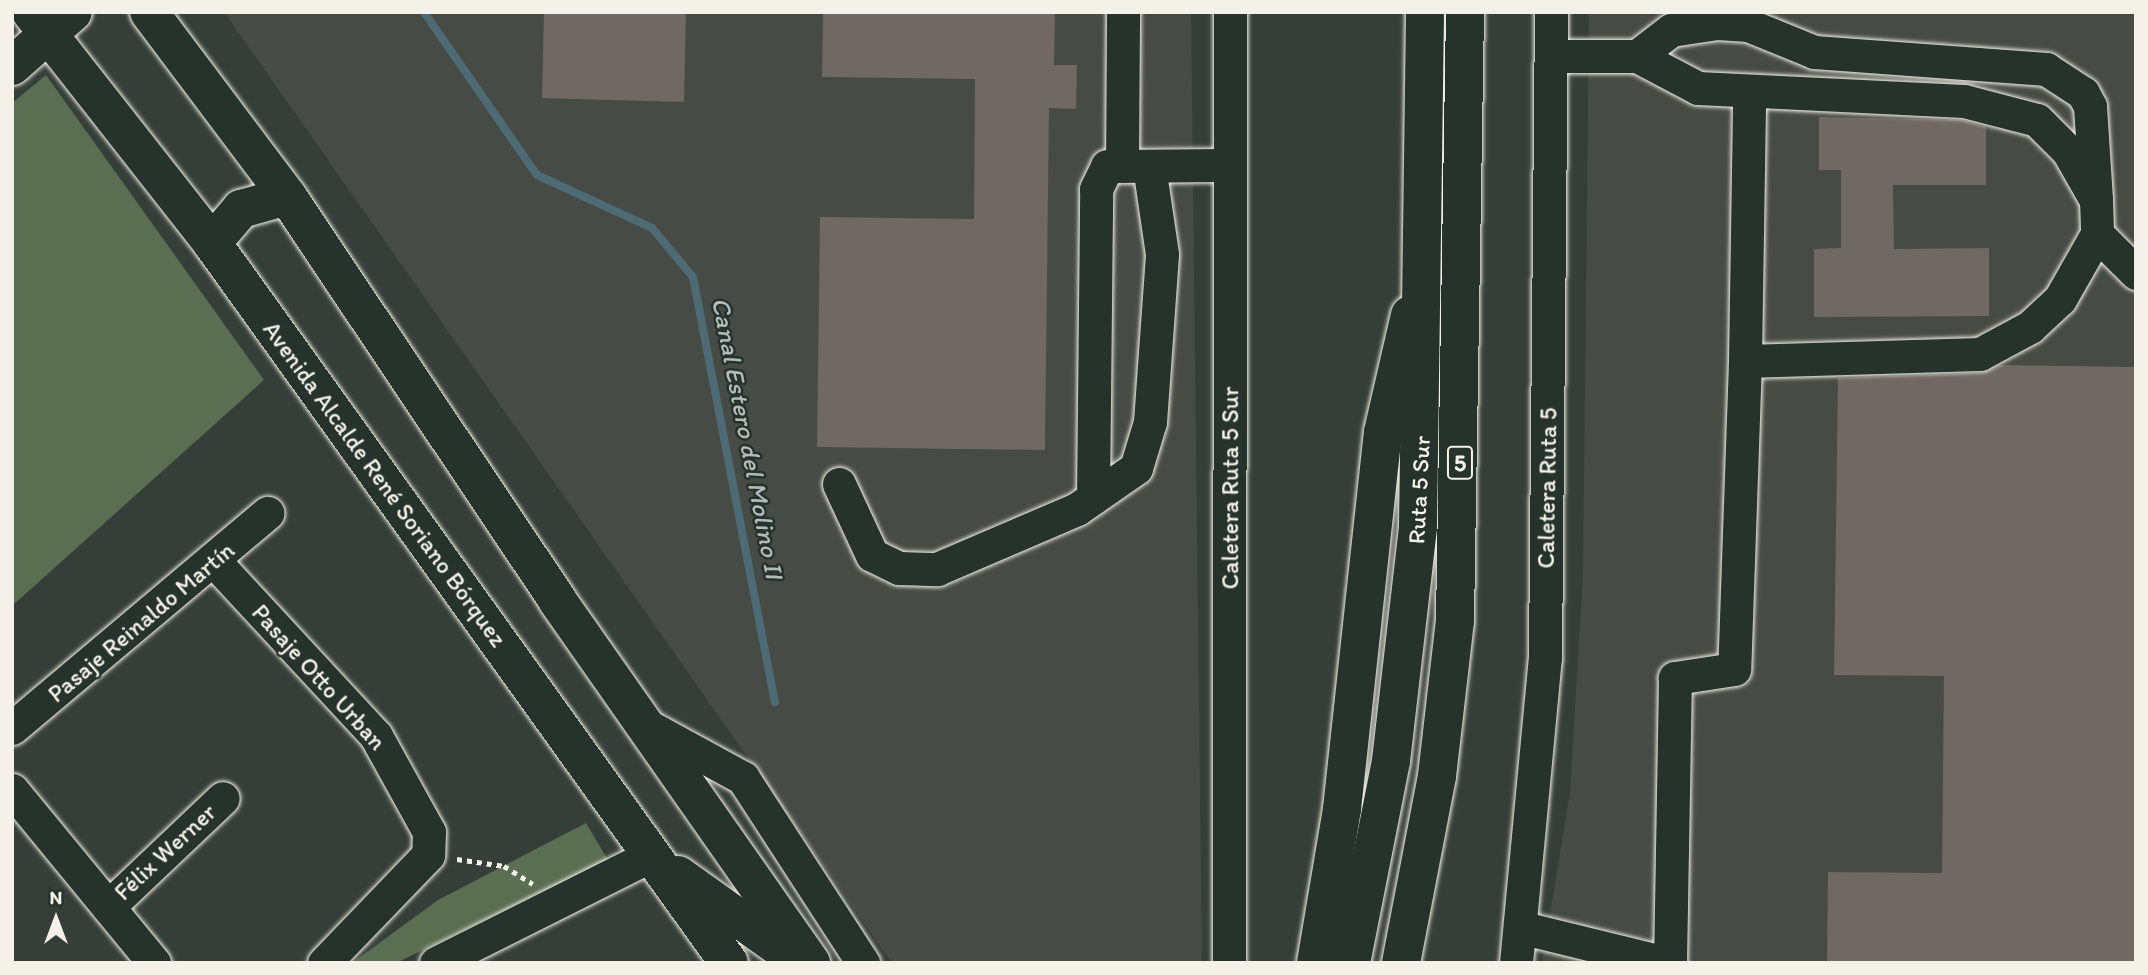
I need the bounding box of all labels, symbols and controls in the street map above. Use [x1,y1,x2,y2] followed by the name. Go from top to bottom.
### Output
[704,295,790,581] water label: Canal Estero del Molino II
[257,315,513,653] street label: Avenida Alcalde René Soriano Bórquez
[1216,387,1244,589] street label: Caletera Ruta 5 Sur
[1531,407,1563,569] street label: Caletera Ruta 5
[1402,435,1436,545] street label: Ruta 5 Sur
[1446,444,1474,482] road number: 5
[41,535,241,709] street label: Pasaje Reinaldo Martín
[246,598,392,756] street label: Pasaje Otto Urban
[109,798,221,906] street label: Félix Werner
[21,884,91,954] north arrow
[50,886,62,909] text: N

